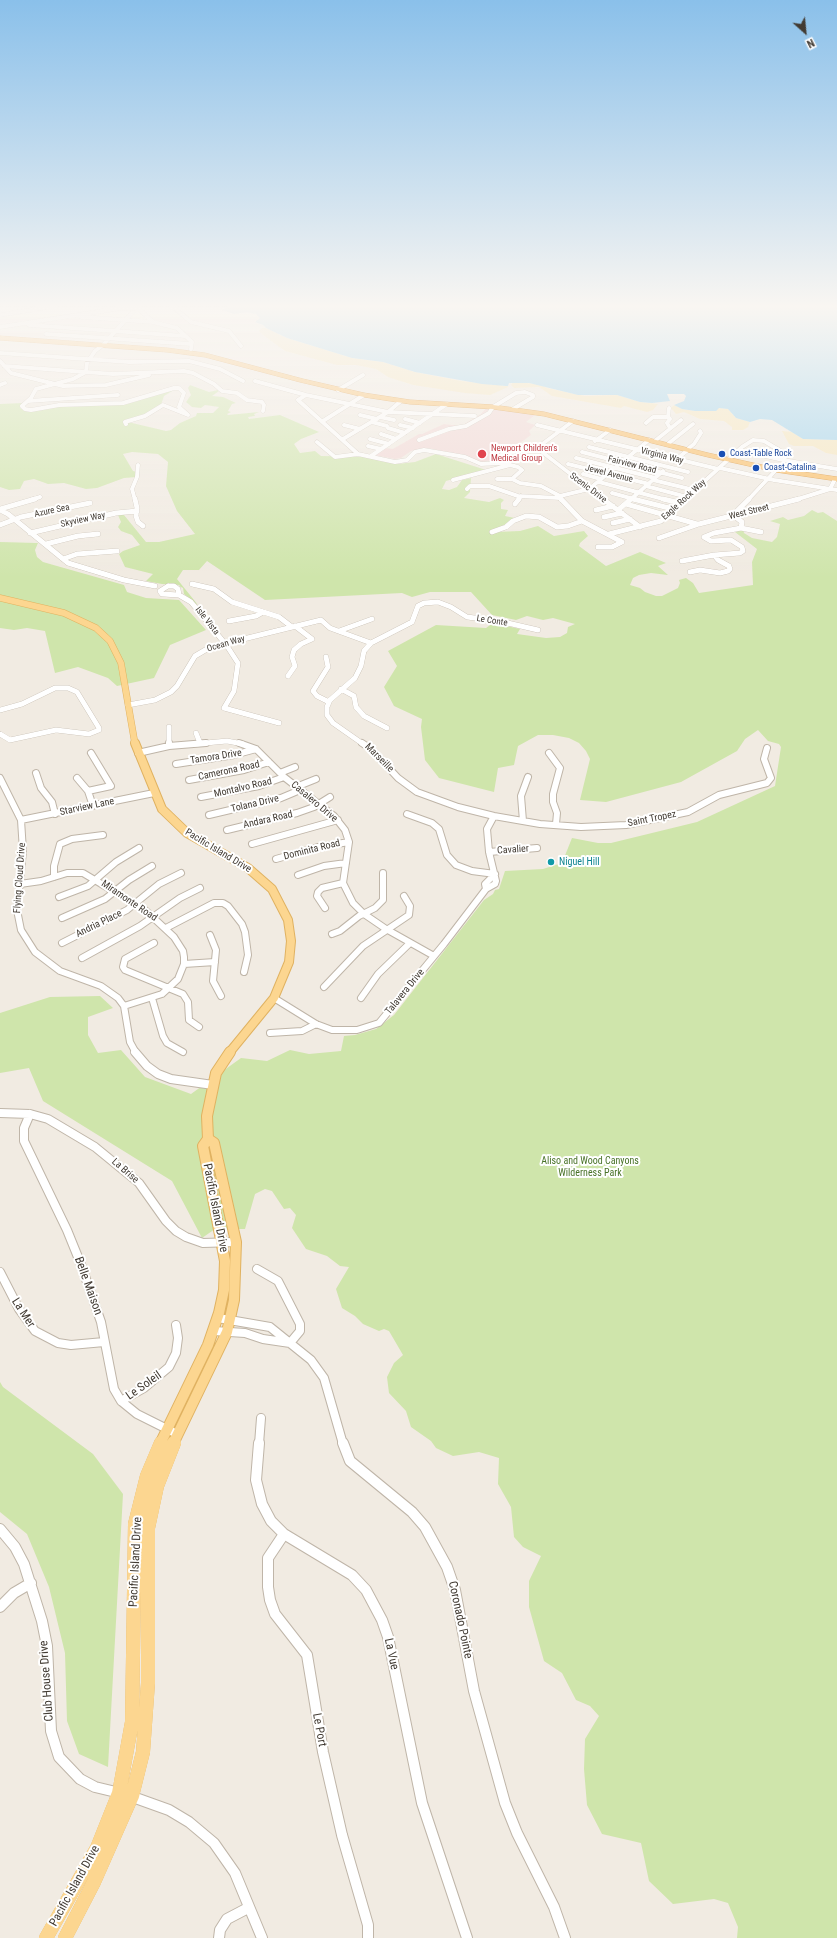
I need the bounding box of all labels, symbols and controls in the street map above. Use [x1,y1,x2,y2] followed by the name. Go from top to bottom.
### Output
[785,12,825,52] north arrow
[805,36,817,50] text: N
[491,444,557,465] place label: Newport Children's Medical Group
[639,445,685,467] street label: Virginia Way
[476,448,488,460] marker: Newport Children's Medical Group
[717,449,727,459] marker: Coast-Table Rock
[730,449,792,459] place label: Coast-Table Rock
[607,454,657,476] street label: Fairview Road
[584,463,634,485] street label: Jewel Avenue
[751,463,761,473] marker: Coast-Catalina
[764,463,816,473] place label: Coast-Catalina
[567,471,609,505] street label: Scenic Drive
[660,477,708,523] street label: Eagle Rock Way
[33,502,71,520] street label: Azure Sea
[728,502,770,522] street label: West Street
[60,510,106,530] street label: Skyview Way
[193,605,221,637] street label: Isle Vista
[476,613,508,629] street label: Le Conte
[206,633,246,655] street label: Ocean Way
[362,741,396,775] street label: Marseille
[189,747,243,767] street label: Tamora Drive
[197,759,261,783] street label: Camerona Road
[213,776,273,800] street label: Montalvo Road
[288,779,340,825] street label: Casalero Drive
[230,793,280,815] street label: Tolana Drive
[59,795,115,819] street label: Starview Lane
[242,808,294,832] street label: Andara Road
[627,808,677,830] street label: Saint Tropez
[183,826,253,876] street label: Pacific Island Drive
[283,837,341,863] street label: Dominita Road
[12,842,28,914] street label: Flying Cloud Drive
[497,843,529,857] street label: Cavalier
[559,856,600,868] place label: Niguel Hill
[546,857,556,867] marker: Niguel Hill
[99,878,159,924] street label: Miramonte Road
[74,908,124,940] street label: Andria Place
[383,967,427,1017] street label: Talavera Drive
[541,1155,639,1178] park label: Aliso and Wood Canyons Wilderness Park
[109,1156,141,1186] street label: La Brise
[199,1162,231,1254] street label: Pacific Island Drive
[71,1255,105,1317] street label: Belle Maison
[8,1295,38,1331] street label: La Mer
[123,1369,165,1403] street label: Le Soleil
[126,1517,146,1607] street label: Pacific Island Drive
[445,1580,475,1660] street label: Coronado Pointe
[381,1637,401,1671] street label: La Vue
[37,1640,57,1722] street label: Club House Drive
[309,1712,329,1748] street label: Le Port
[47,1843,103,1929] street label: Pacific Island Drive

